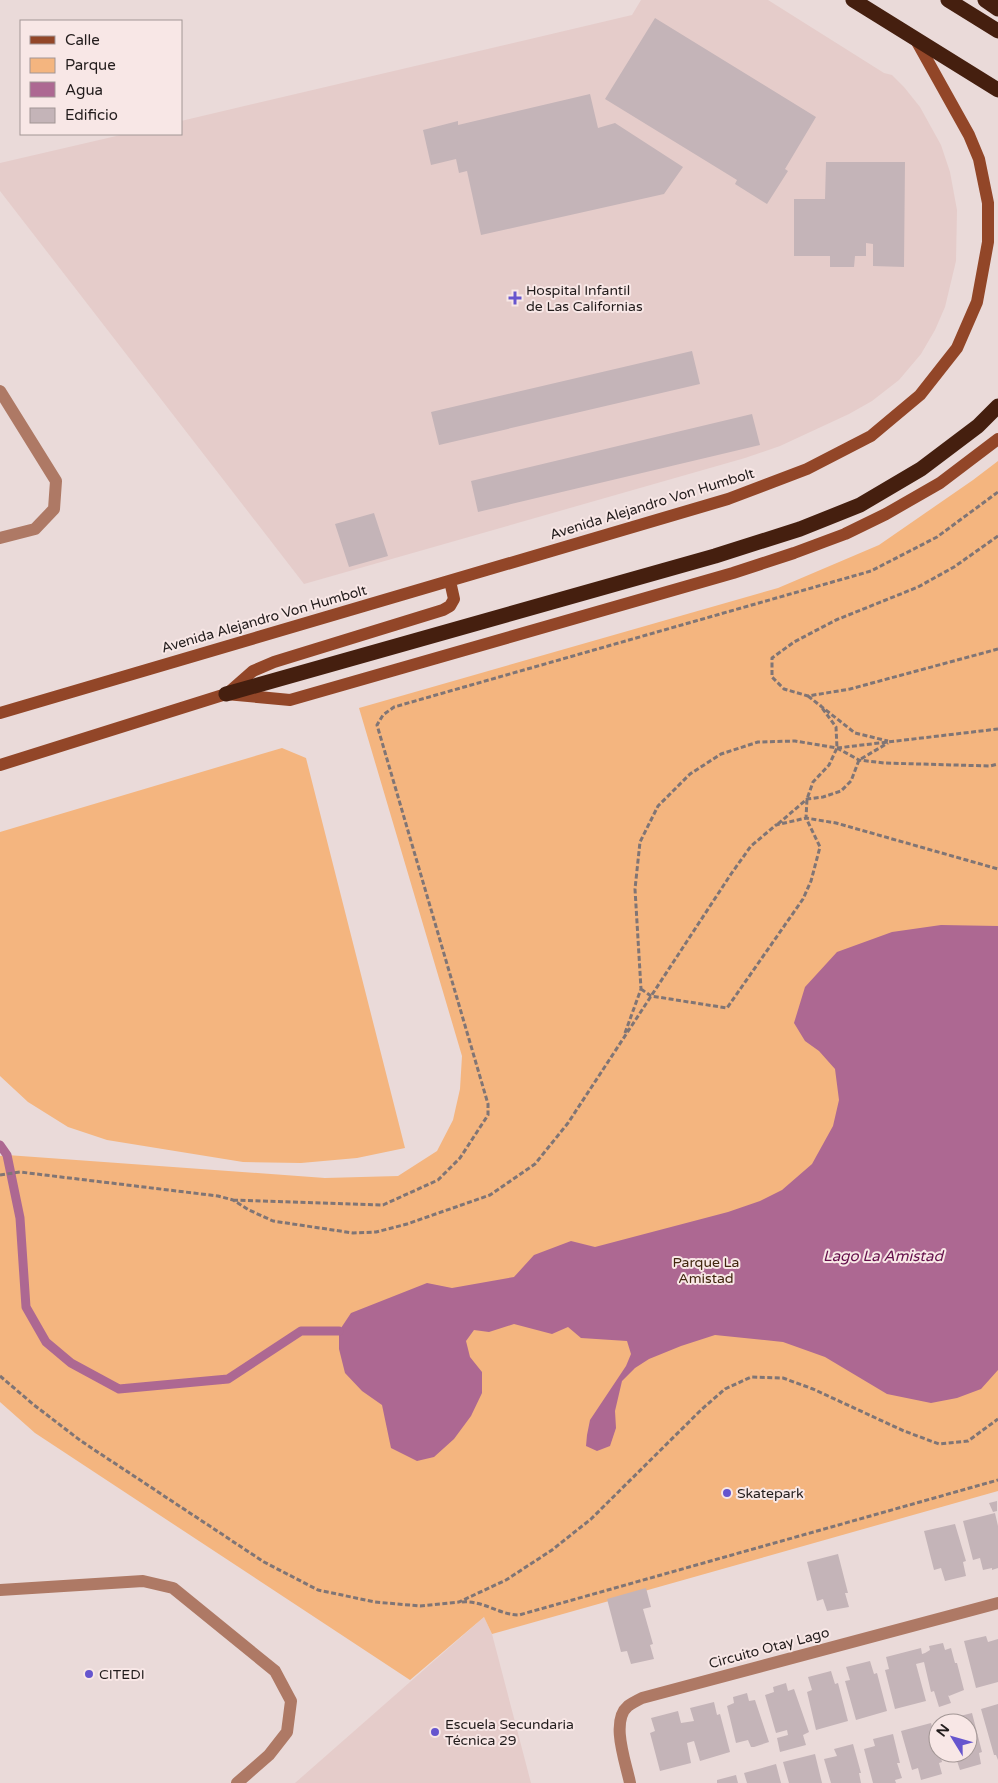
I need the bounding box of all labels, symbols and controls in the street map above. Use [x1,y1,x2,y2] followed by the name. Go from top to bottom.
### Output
[20,20,182,135] legend
[65,31,100,49] text: Calle
[65,56,116,74] text: Parque
[65,81,103,99] text: Agua
[65,106,118,124] text: Edificio
[526,282,643,315] place label: Hospital Infantil de Las Californias
[508,291,522,305] marker: Hospital Infantil de Las Californias
[548,465,757,543] street label: Avenida Alejandro Von Humbolt
[159,581,369,657] street label: Avenida Alejandro Von Humbolt
[823,1247,944,1265] water label: Lago La Amistad
[673,1254,739,1287] park label: Parque La Amistad
[737,1485,804,1502] place label: Skatepark
[721,1487,733,1499] marker: Skatepark
[707,1624,831,1672] street label: Circuito Otay Lago
[99,1666,145,1683] place label: CITEDI
[83,1668,95,1680] marker: CITEDI
[928,1713,978,1763] north arrow
[445,1716,574,1749] place label: Escuela Secundaria Técnica 29
[933,1721,953,1740] text: N
[429,1726,441,1738] marker: Escuela Secundaria Técnica 29

